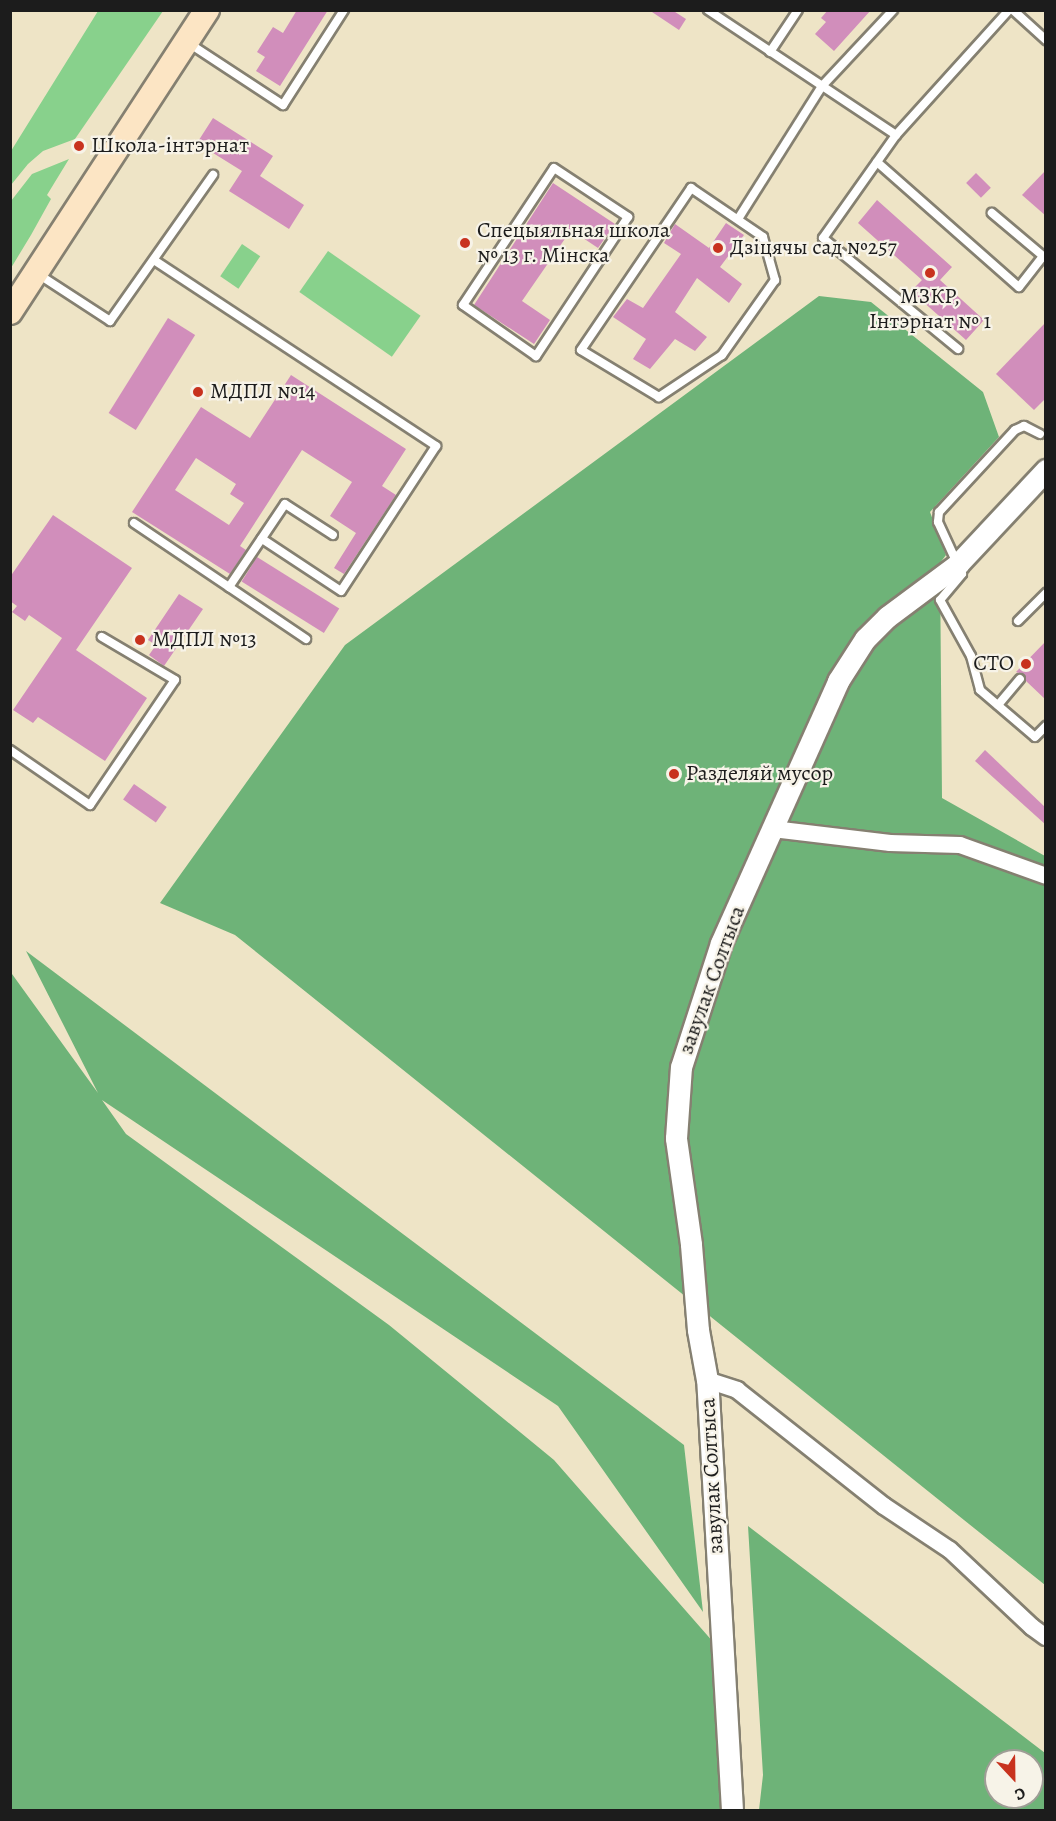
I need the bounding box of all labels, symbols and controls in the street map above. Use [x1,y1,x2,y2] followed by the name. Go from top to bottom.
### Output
[91,133,249,159] place label: Школа-інтэрнат
[72,139,86,153] marker: Школа-інтэрнат
[477,217,670,268] place label: Спецыяльная школа № 13 г. Мінска
[730,235,897,261] place label: Дзіцячы сад №257
[458,236,472,250] marker: Спецыяльная школа № 13 г. Мінска
[711,241,725,255] marker: Дзіцячы сад №257
[923,266,937,280] marker: МЗКР, Інтэрнат № 1
[869,283,991,334] place label: МЗКР, Інтэрнат № 1
[210,379,315,405] place label: МДПЛ №14
[191,385,205,399] marker: МДПЛ №14
[152,627,257,653] place label: МДПЛ №13
[133,633,147,647] marker: МДПЛ №13
[973,651,1014,677] place label: СТО
[1019,657,1033,671] marker: СТО
[686,761,833,787] place label: Разделяй мусор
[667,767,681,781] marker: Разделяй мусор
[673,902,751,1058] street label: завулак Солтыса
[695,1397,729,1555] street label: завулак Солтыса
[984,1749,1044,1809] north arrow
[1011,1782,1029,1806] text: С

